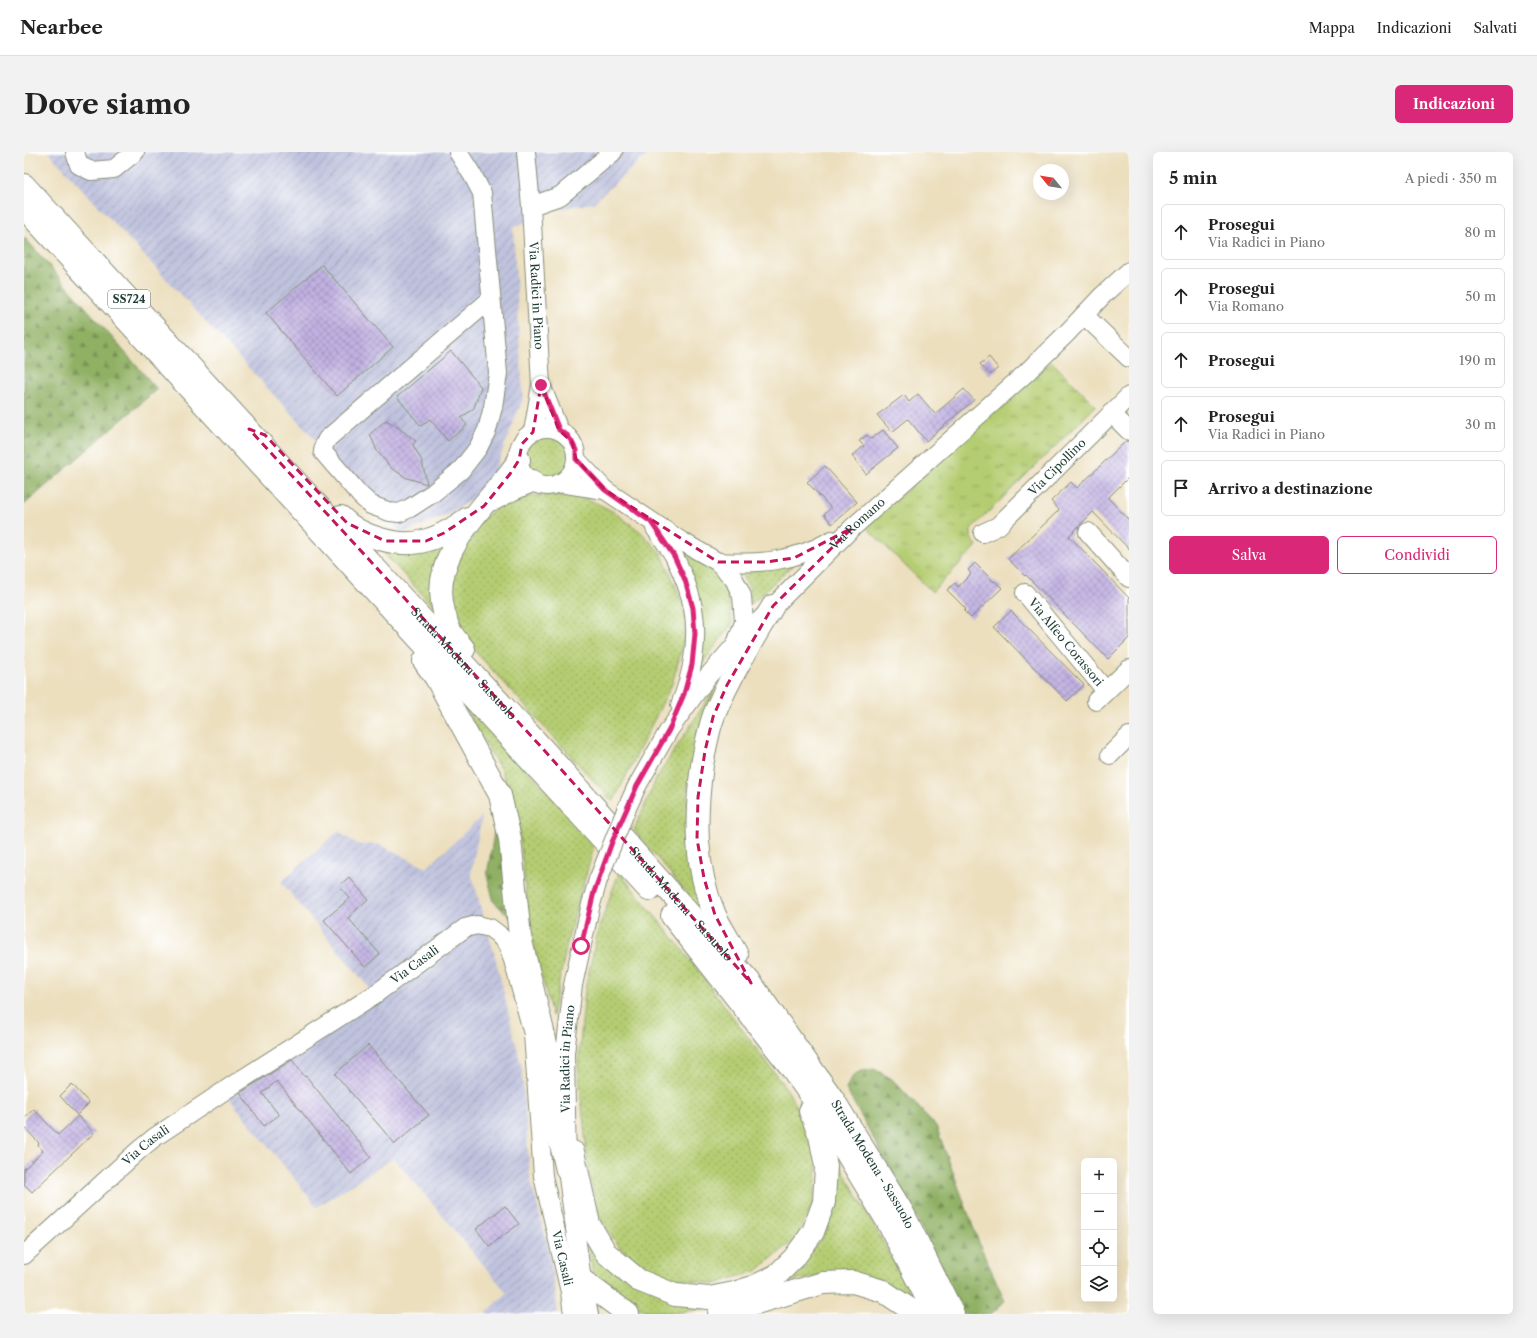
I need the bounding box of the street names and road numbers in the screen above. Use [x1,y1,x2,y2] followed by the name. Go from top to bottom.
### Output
[526,240,547,350] street label: Via Radici in Piano
[108,290,150,308] road number: SS724
[1024,435,1089,499] street label: Via Cipollino
[826,494,888,554] street label: Via Romano
[1025,594,1107,689] street label: Via Alfeo Corassori
[408,604,520,723] street label: Strada Modena - Sassuolo
[627,843,736,964] street label: Strada Modena - Sassuolo
[387,942,442,988] street label: Via Casali
[557,1004,578,1114] street label: Via Radici in Piano
[828,1097,918,1231] street label: Strada Modena - Sassuolo
[118,1121,172,1169] street label: Via Casali
[549,1228,576,1287] street label: Via Casali

